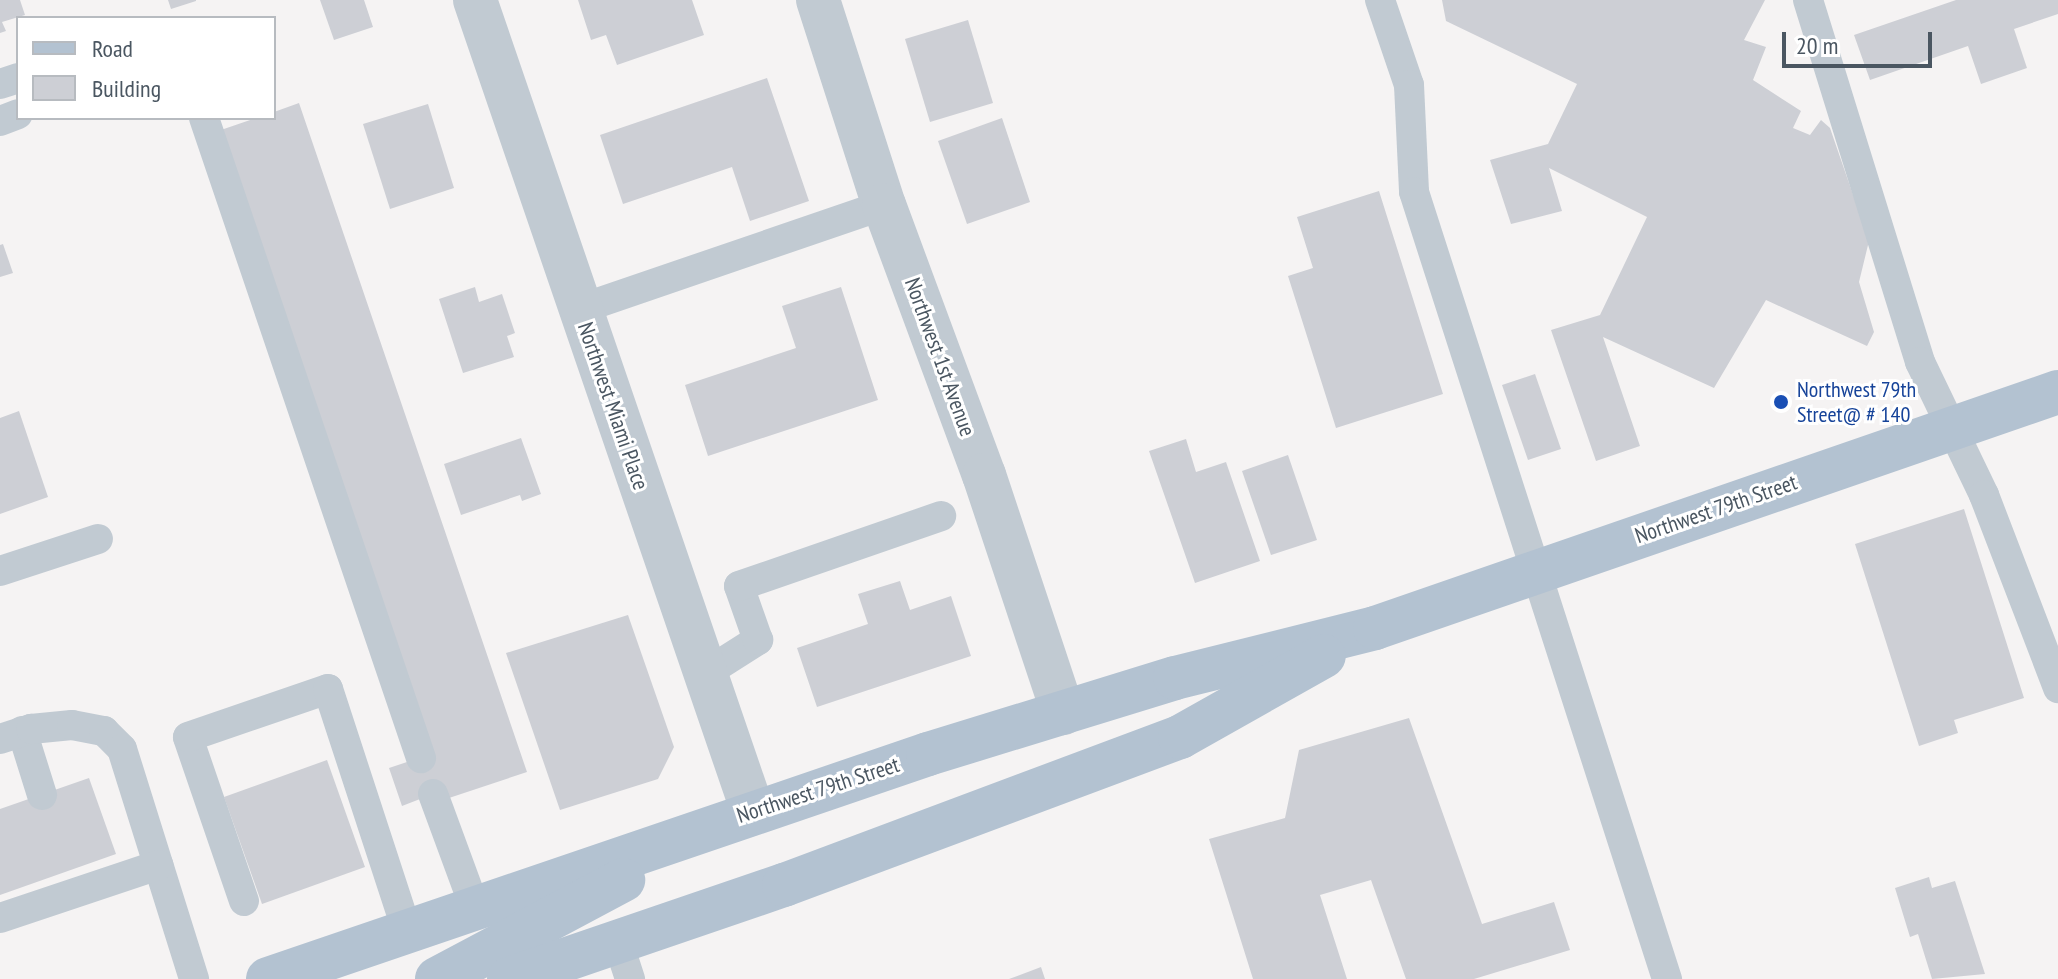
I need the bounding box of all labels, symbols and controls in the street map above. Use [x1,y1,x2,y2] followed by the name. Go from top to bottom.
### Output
[16,16,276,120] legend
[1786,16,1936,66] scale bar
[1796,30,1838,61] text: 20 m
[92,33,133,64] text: Road
[92,73,161,104] text: Building
[899,274,981,440] street label: Northwest 1st Avenue
[572,319,654,493] street label: Northwest Miami Place
[1797,376,1916,428] place label: Northwest 79th Street@ # 140
[1772,393,1790,411] marker: Northwest 79th Street@ # 140
[1632,469,1800,549] street label: Northwest 79th Street
[733,751,903,829] street label: Northwest 79th Street

